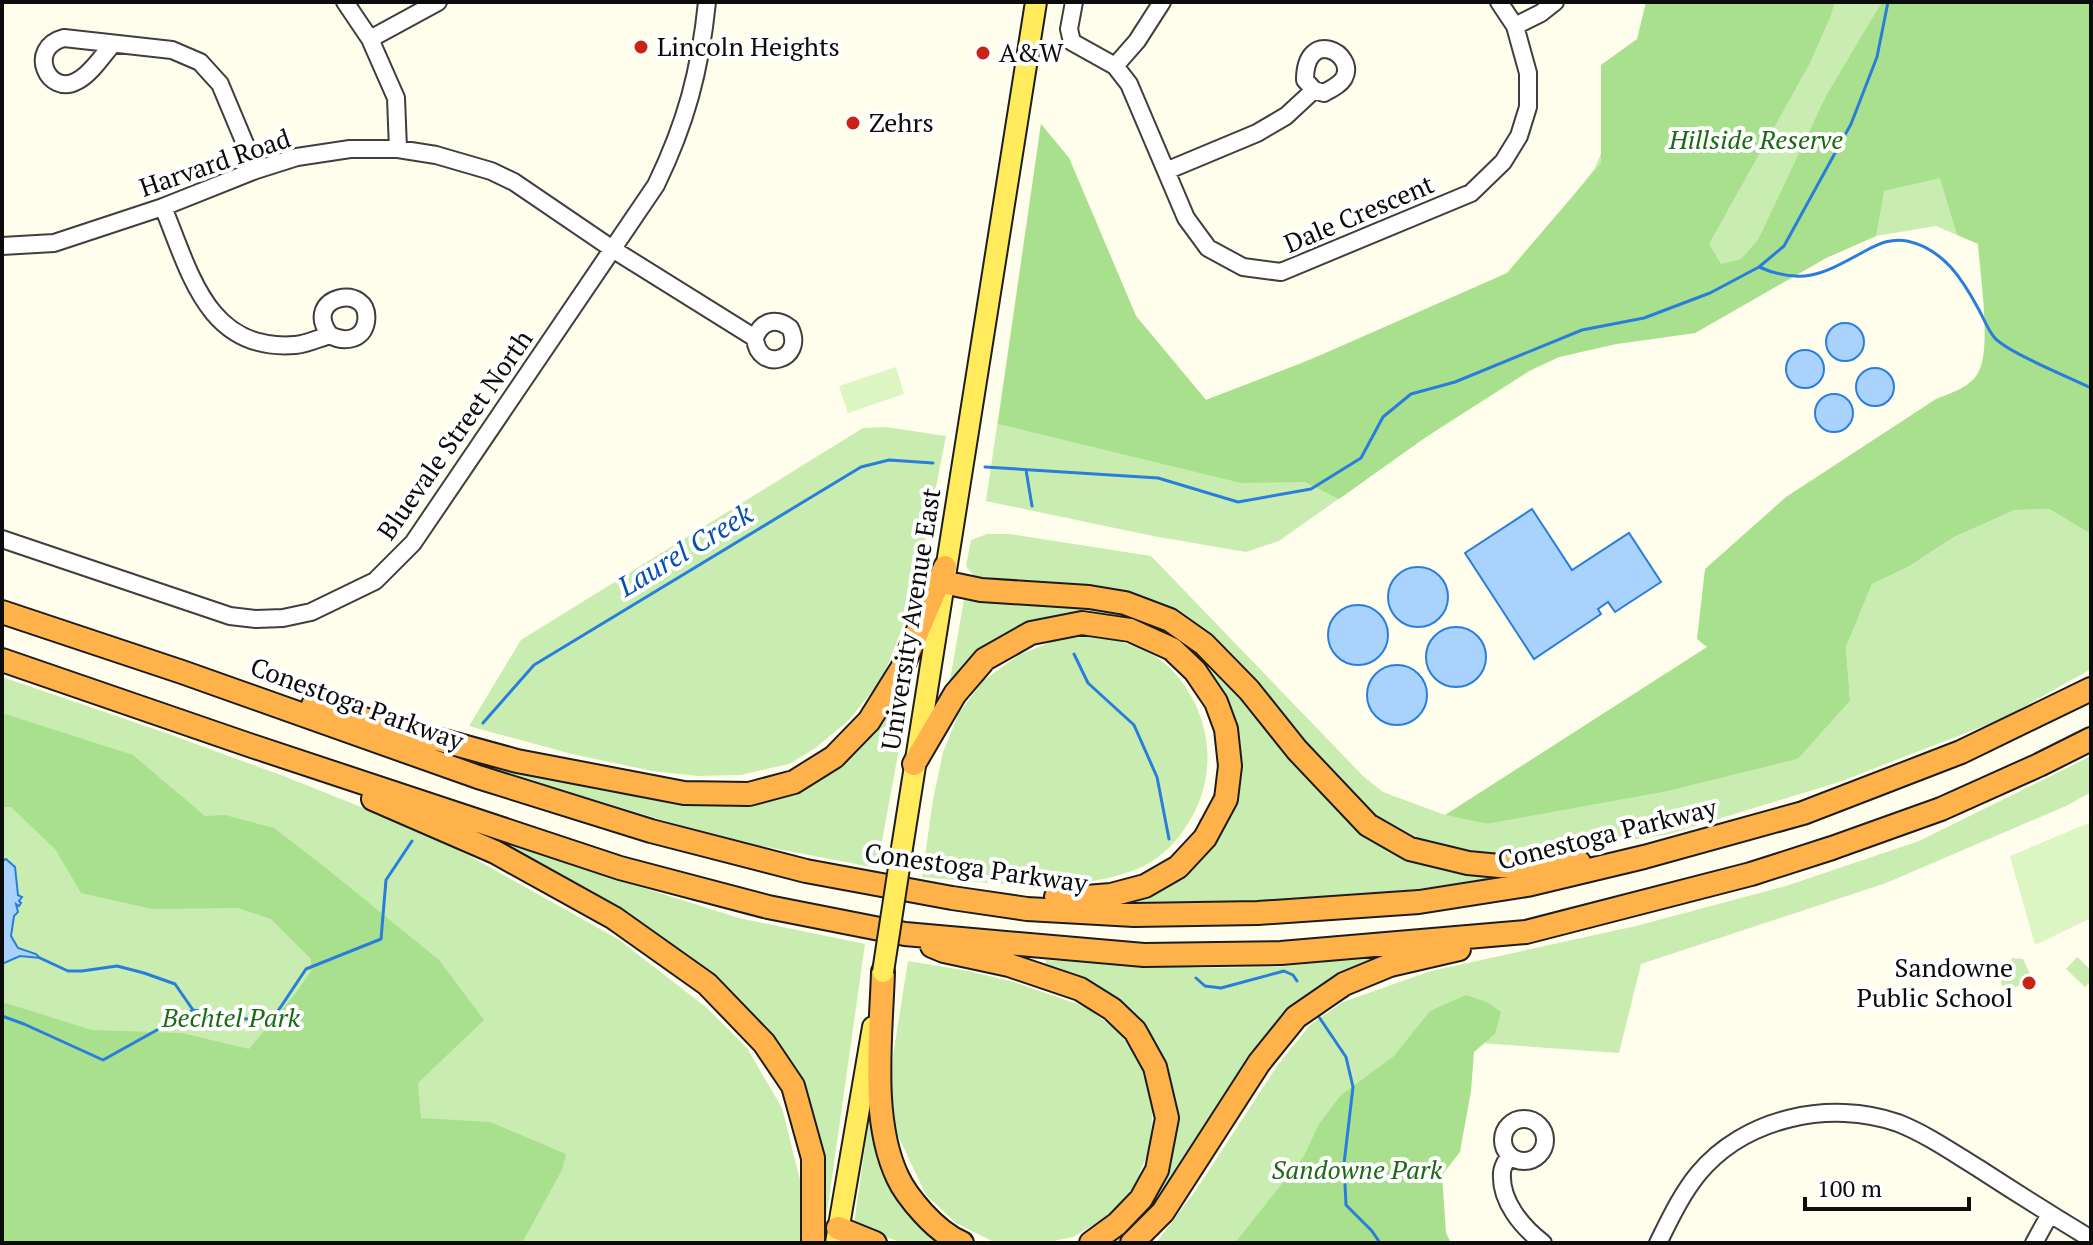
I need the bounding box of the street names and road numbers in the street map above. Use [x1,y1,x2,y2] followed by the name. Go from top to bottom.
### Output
[135,120,295,204] street label: Harvard Road
[1278,166,1439,260] street label: Dale Crescent
[369,323,539,546] street label: Bluevale Street North
[873,485,948,752] street label: University Avenue East
[246,649,469,758] street label: Conestoga Parkway
[1494,789,1721,877] street label: Conestoga Parkway
[863,835,1091,900] street label: Conestoga Parkway

